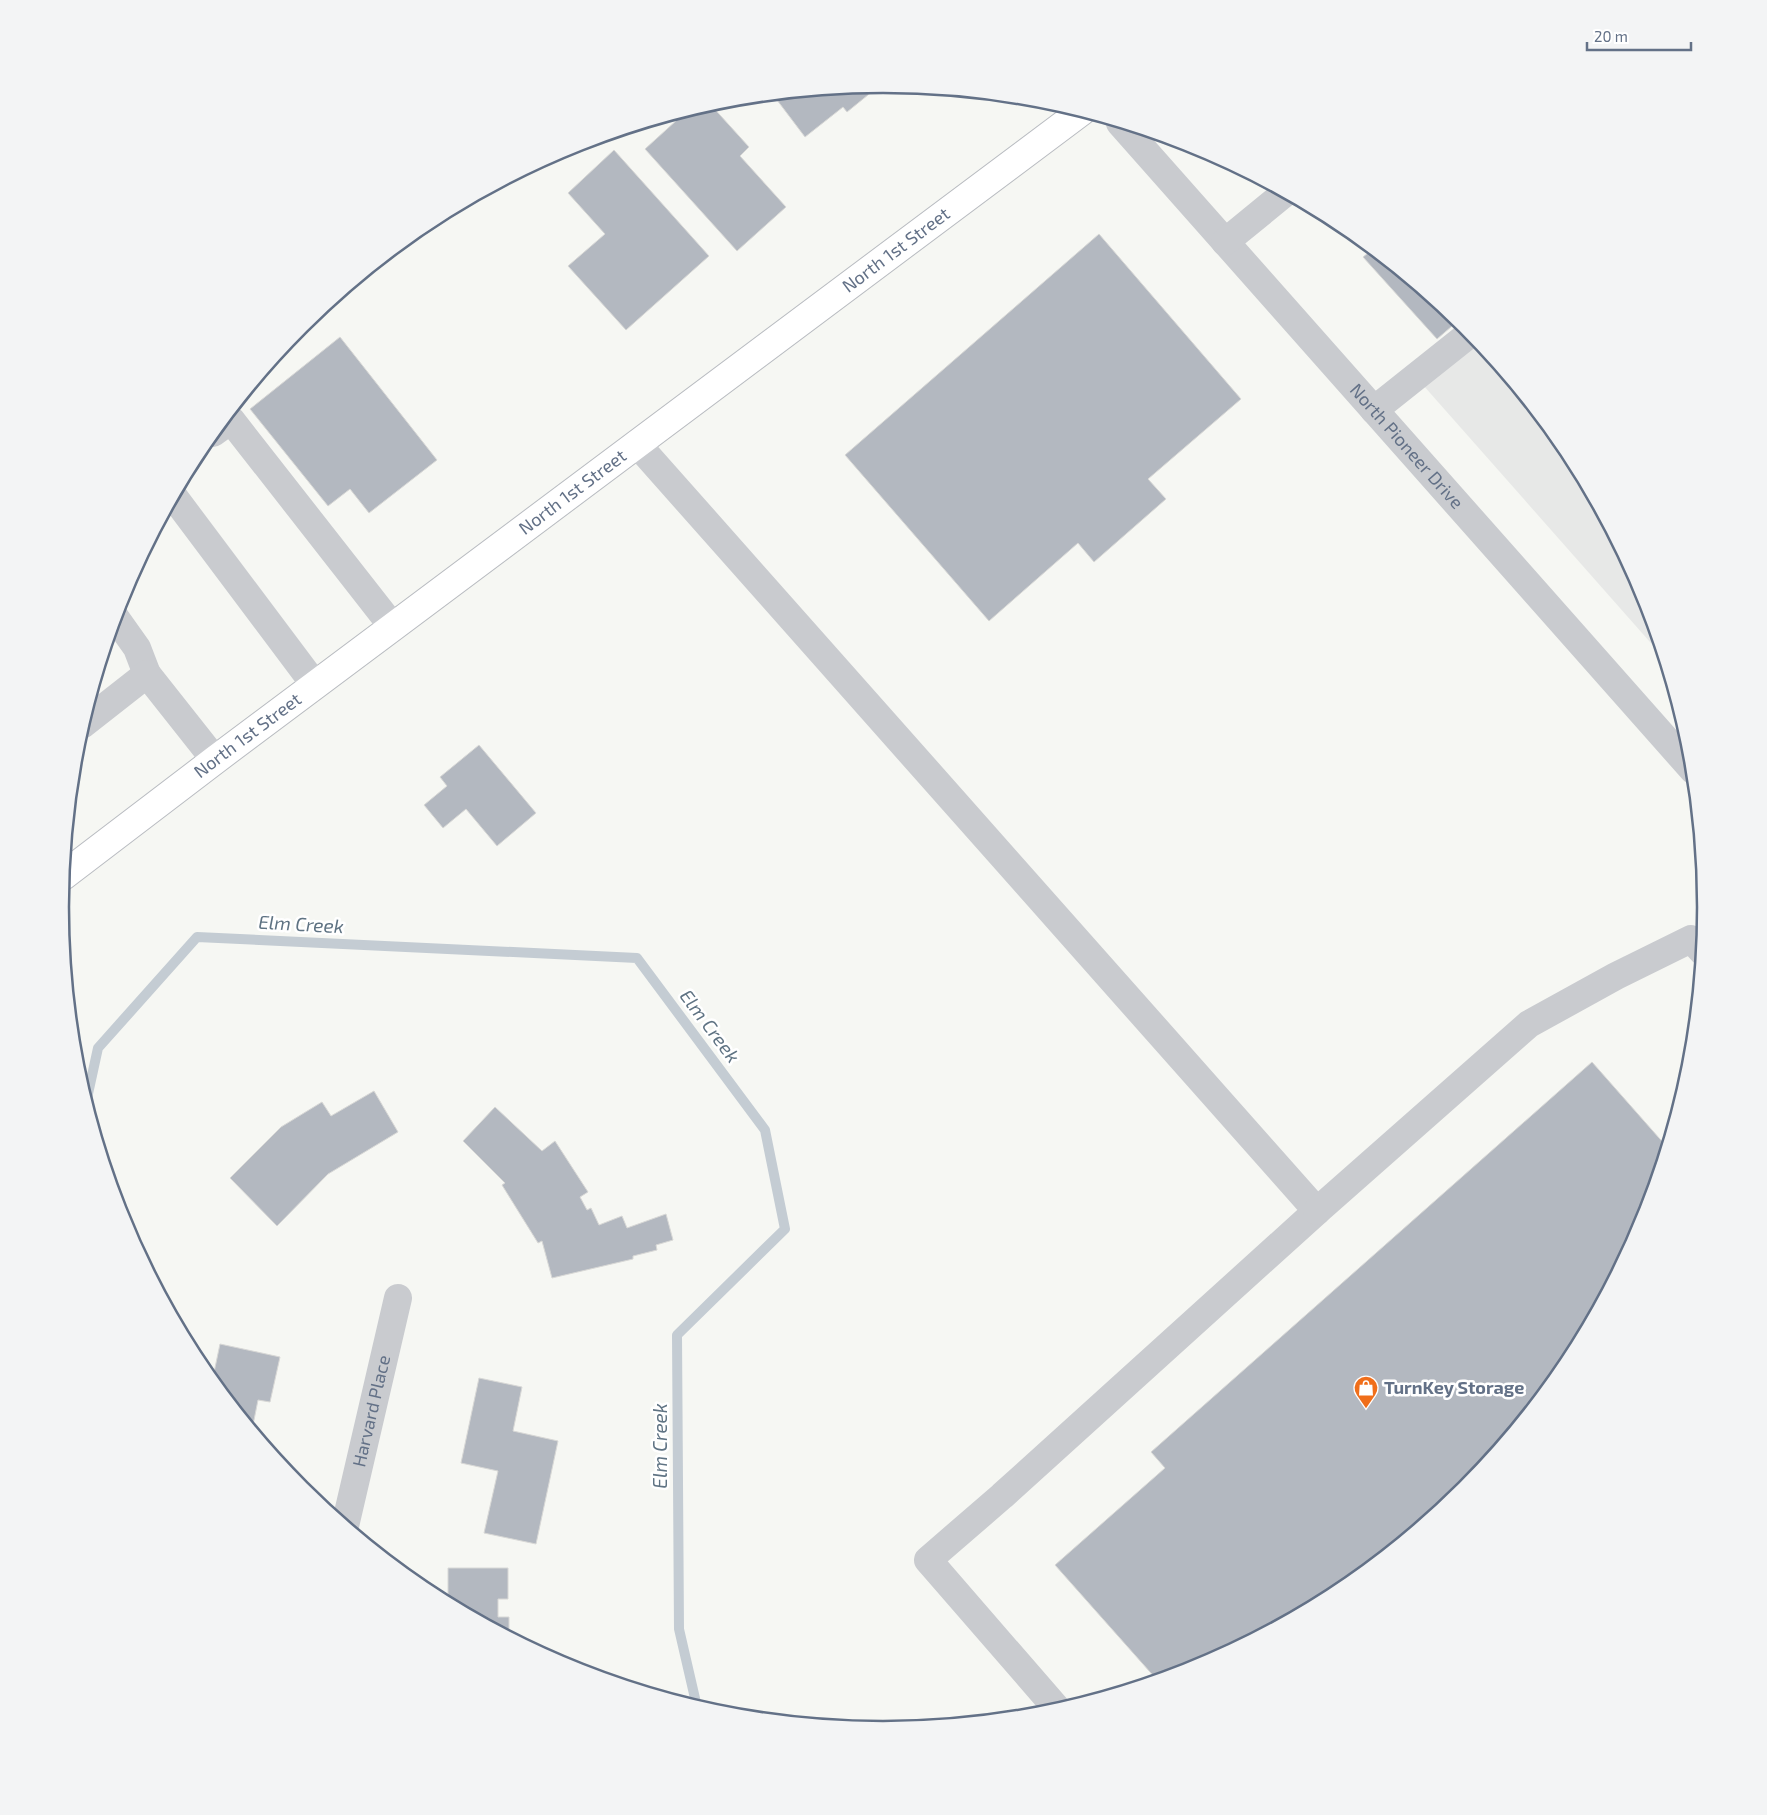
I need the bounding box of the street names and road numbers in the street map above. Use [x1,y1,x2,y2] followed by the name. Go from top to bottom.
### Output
[837,202,954,297] street label: North 1st Street
[1346,378,1469,513] street label: North Pioneer Drive
[514,444,630,539] street label: North 1st Street
[189,687,305,782] street label: North 1st Street
[347,1353,394,1469] street label: Harvard Place

